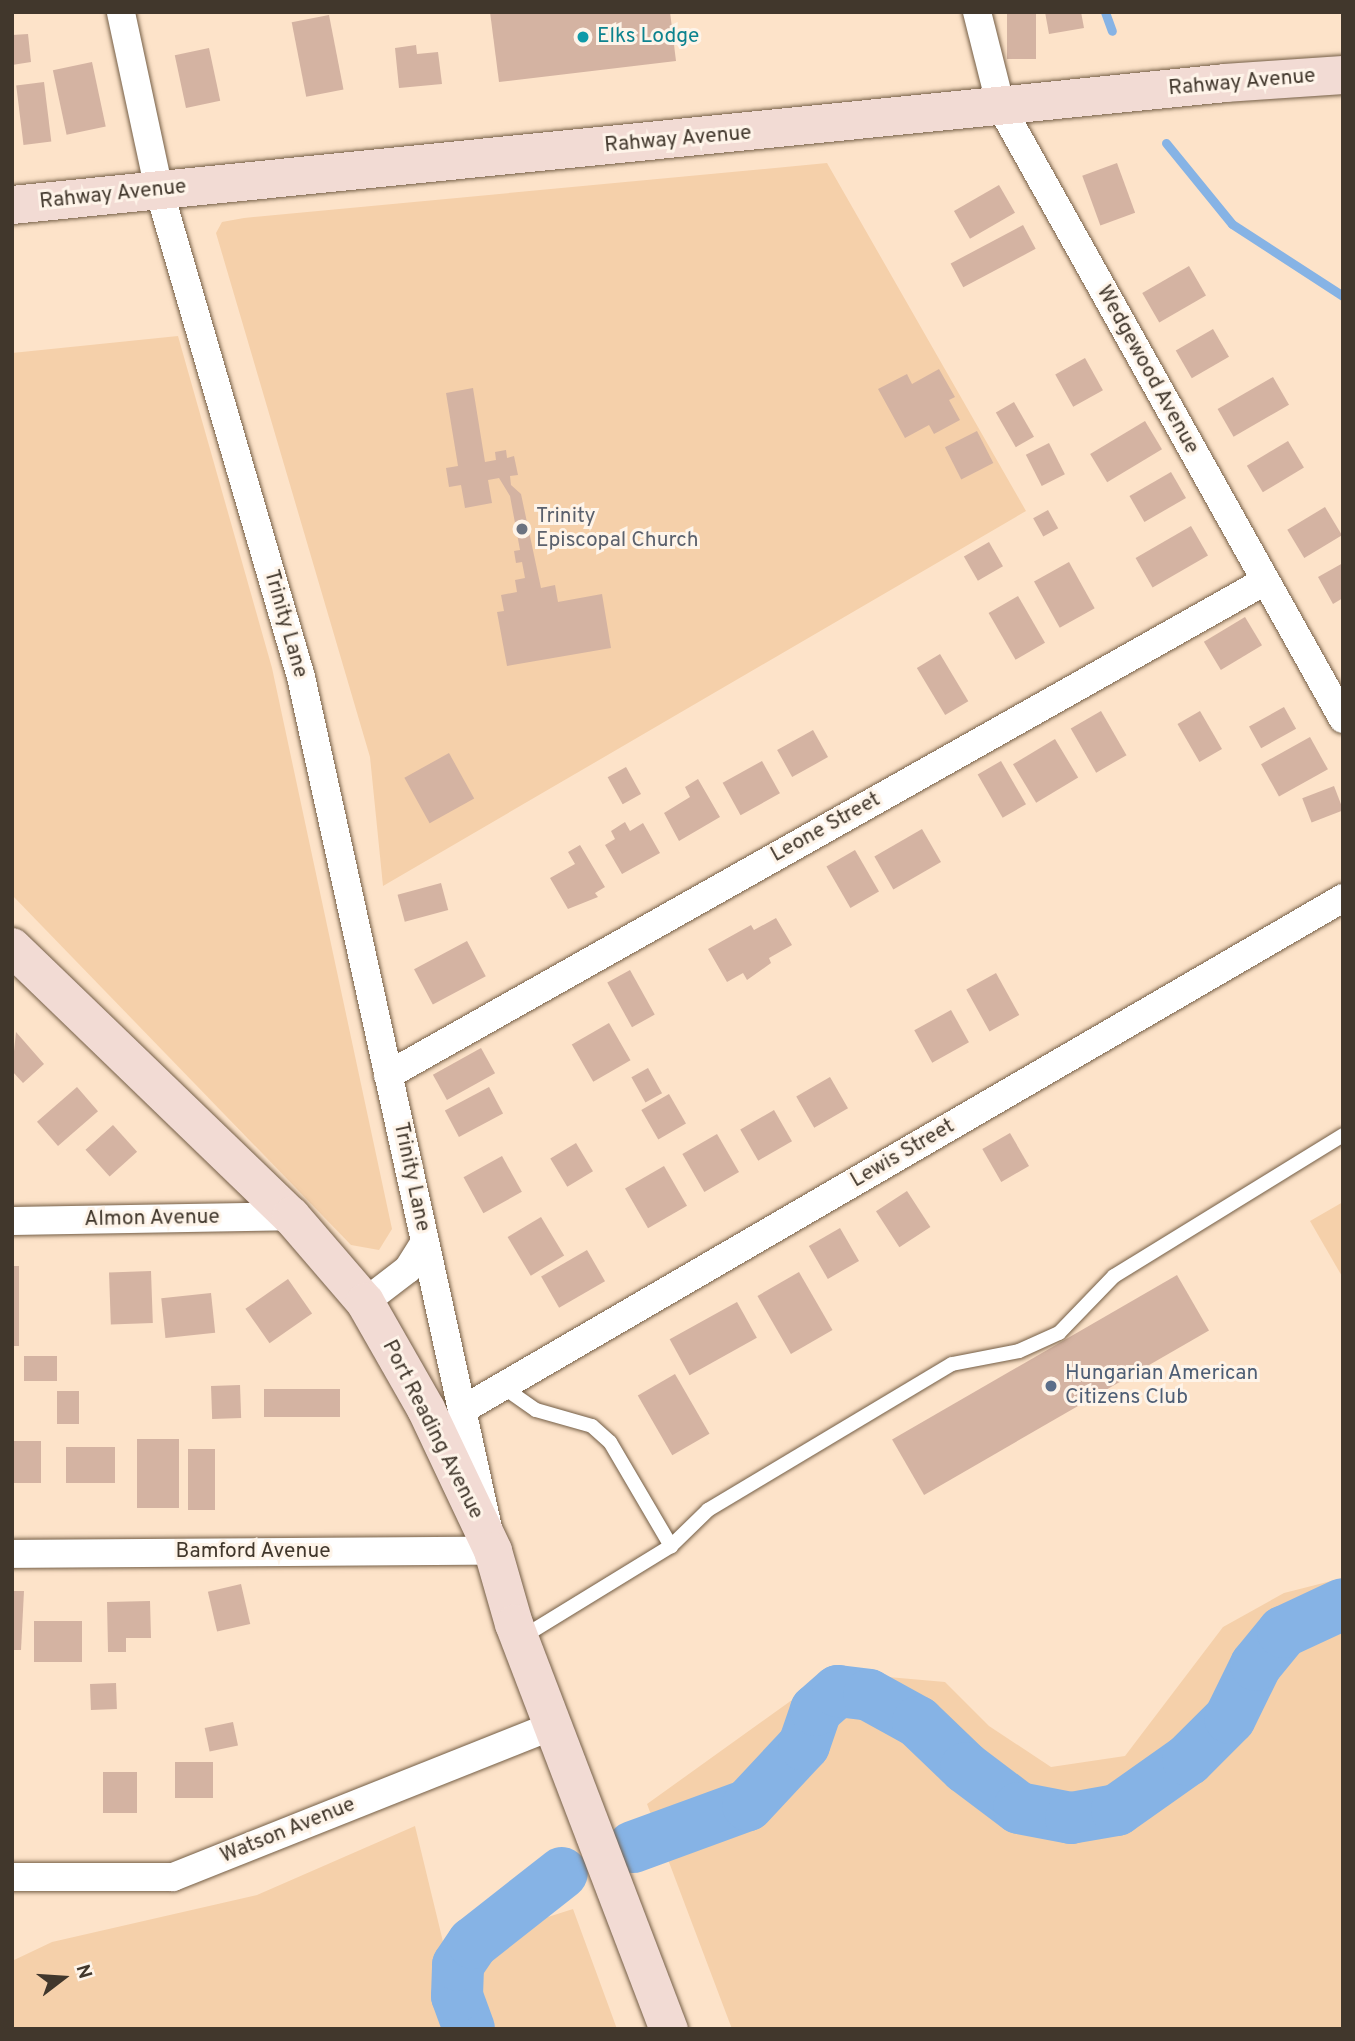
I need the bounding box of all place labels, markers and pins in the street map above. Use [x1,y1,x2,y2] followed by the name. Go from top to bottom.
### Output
[597,24,699,50] place label: Elks Lodge
[575,29,591,45] marker: Elks Lodge
[536,504,699,554] place label: Trinity Episcopal Church
[514,521,530,537] marker: Trinity Episcopal Church
[1065,1361,1259,1411] place label: Hungarian American Citizens Club
[1043,1378,1059,1394] marker: Hungarian American Citizens Club

